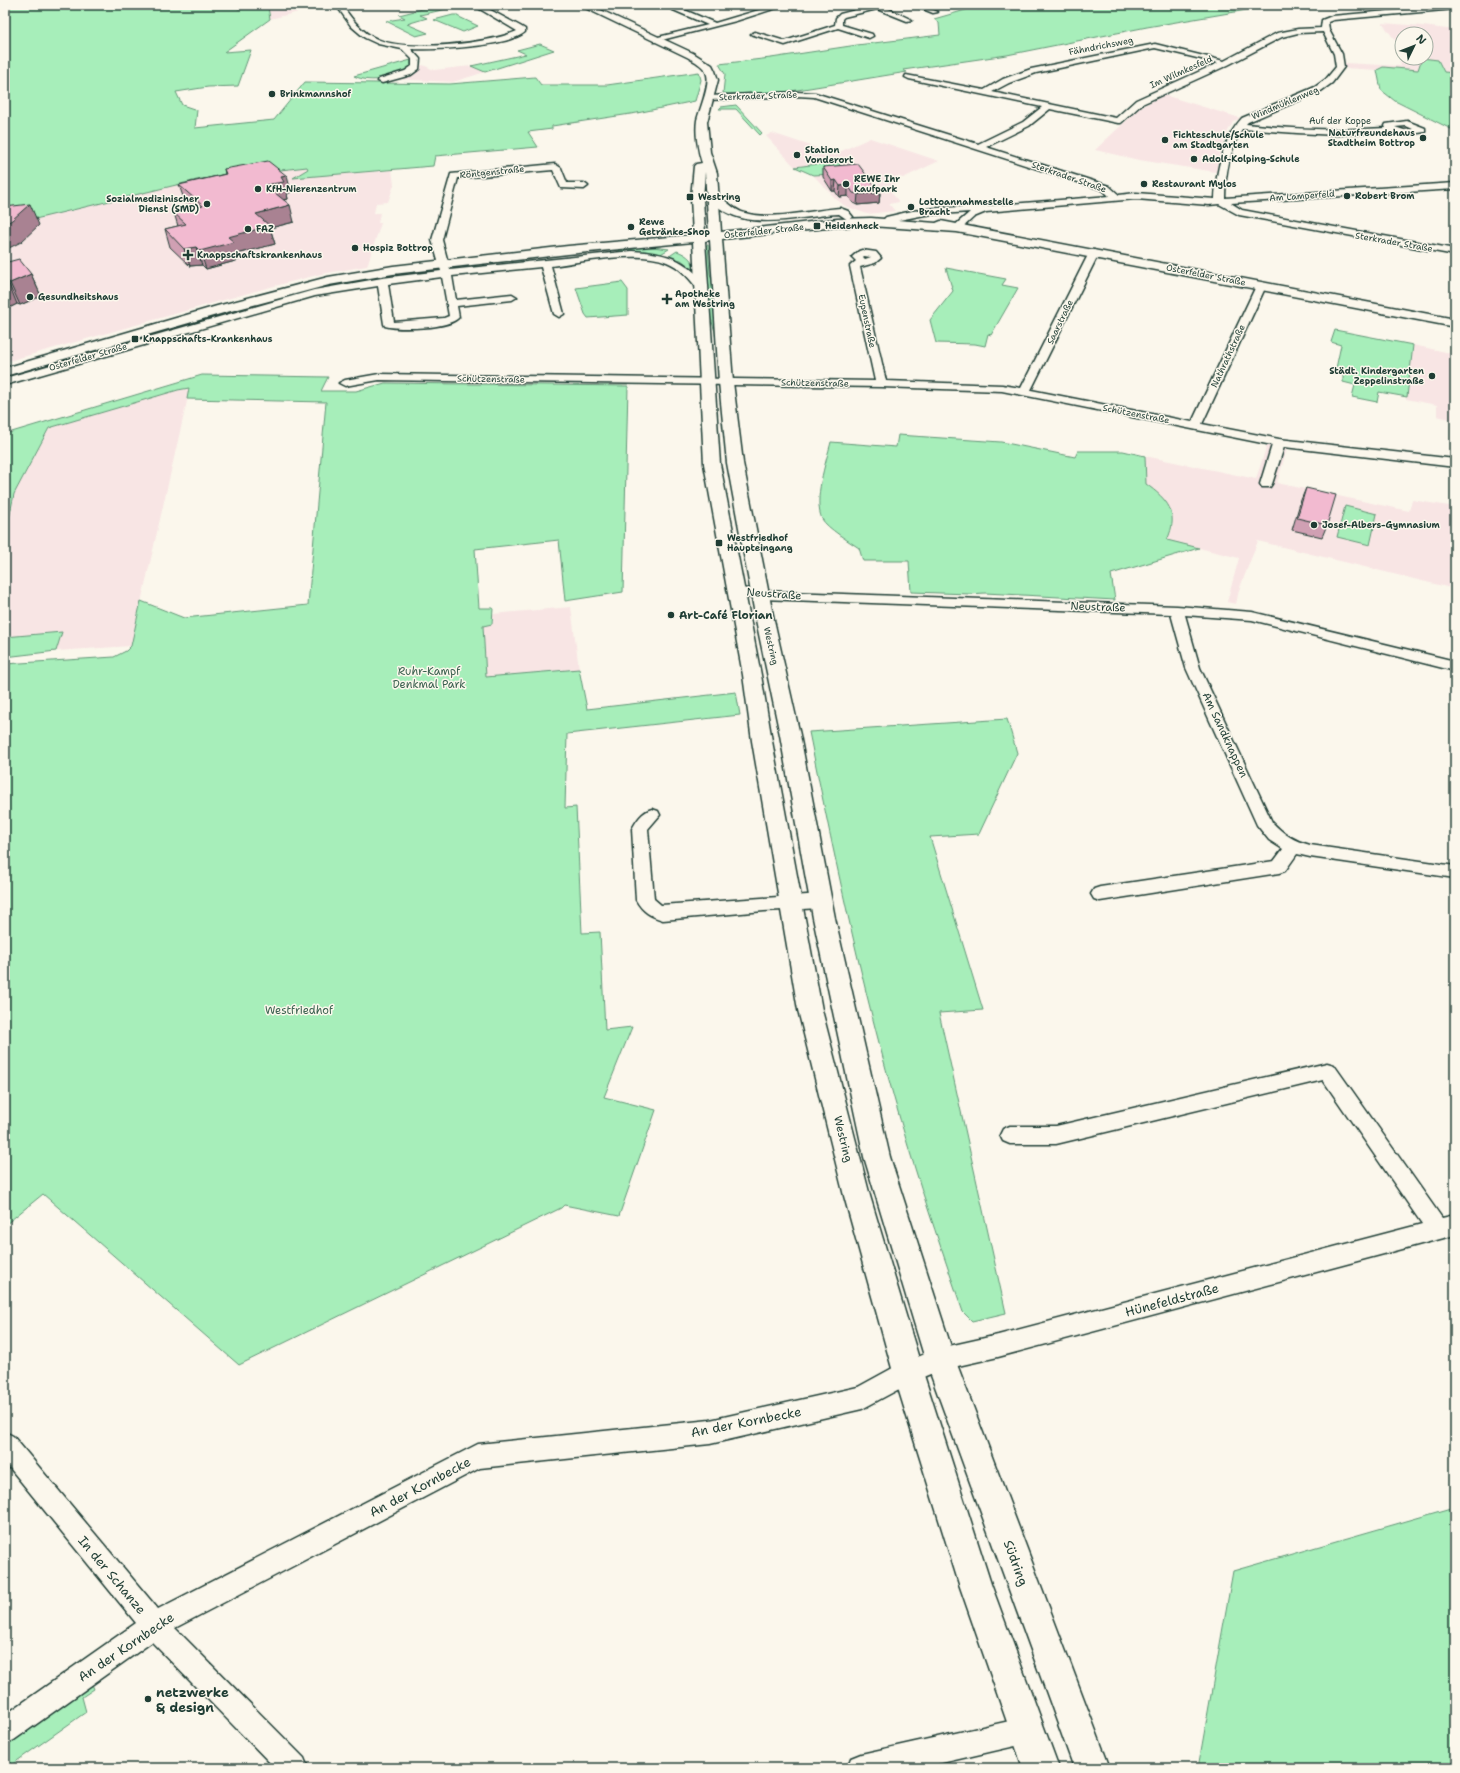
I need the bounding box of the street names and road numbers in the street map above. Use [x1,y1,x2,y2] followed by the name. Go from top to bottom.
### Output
[1068,34,1135,58] street label: Fähndrichsweg
[1148,53,1215,91] street label: Im Wilmkesfeld
[1250,83,1321,123] street label: Windmühlenweg
[719,89,797,103] street label: Sterkrader Straße
[1309,115,1371,127] street label: Auf der Koppe
[1030,159,1108,195] street label: Sterkrader Straße
[459,163,525,181] street label: Röntgenstraße
[1269,188,1335,204] street label: Am Lamperfeld
[723,221,805,241] street label: Osterfelder Straße
[1354,229,1434,255] street label: Sterkrader Straße
[1165,261,1247,289] street label: Osterfelder Straße
[855,293,879,349] street label: Eupenstraße
[1044,298,1076,346] street label: Saarstraße
[1208,323,1248,389] street label: Nathrathstraße
[48,340,128,374] street label: Osterfelder Straße
[457,372,525,386] street label: Schützenstraße
[781,376,849,390] street label: Schützenstraße
[1102,402,1170,426] street label: Schützenstraße
[746,585,802,603] street label: Neustraße
[1070,599,1126,615] street label: Neustraße
[761,626,781,667] street label: Westring
[1199,690,1251,780] street label: Am Sandknappen
[830,1114,856,1164] street label: Westring
[1123,1279,1221,1321] street label: Hünefeldstraße
[689,1403,803,1441] street label: An der Kornbecke
[366,1453,474,1521] street label: An der Kornbecke
[74,1532,150,1618] street label: In der Schanze
[1000,1538,1032,1588] street label: Südring
[75,1609,177,1685] street label: An der Kornbecke

